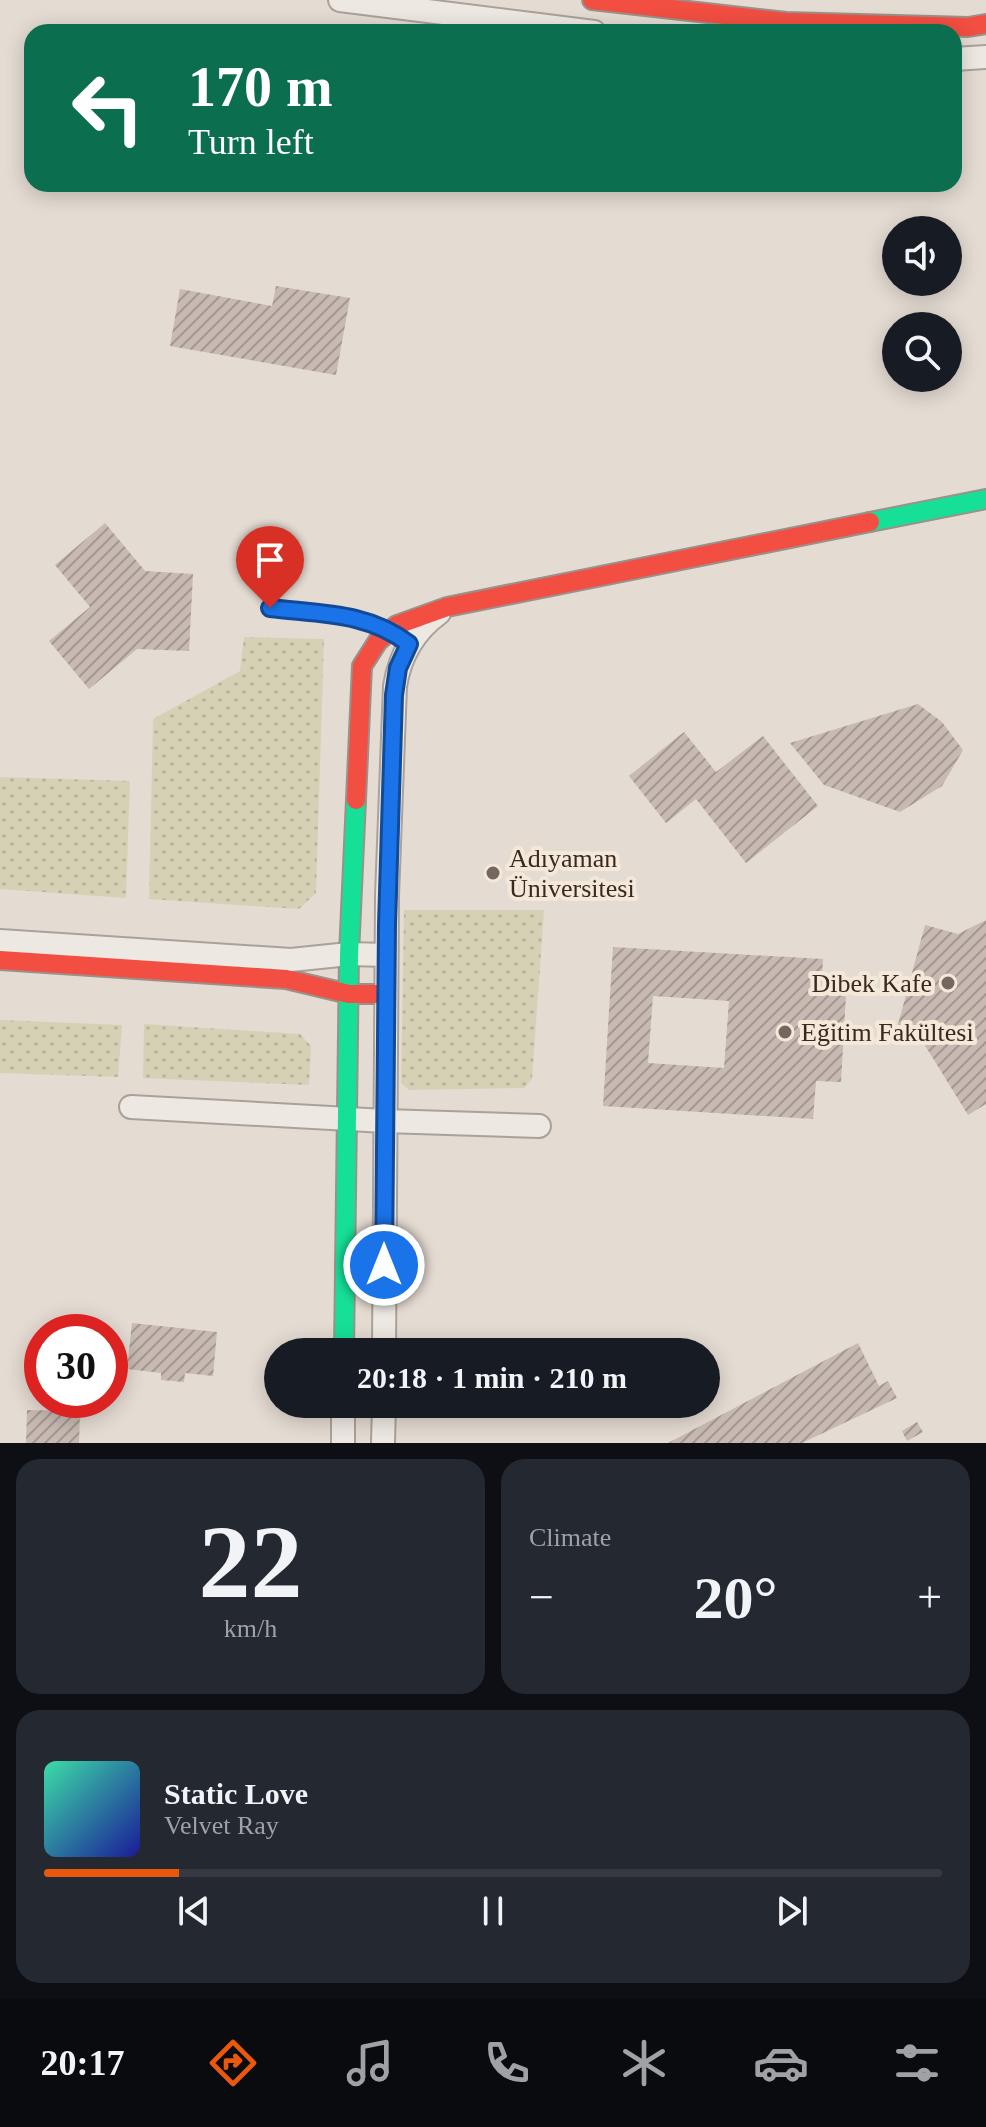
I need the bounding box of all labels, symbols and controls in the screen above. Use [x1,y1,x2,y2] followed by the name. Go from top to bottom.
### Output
[56,56,160,160] icon: left
[188,56,333,118] text: 170 m
[188,122,314,162] text: Turn left
[882,216,962,392] map controls
[882,216,962,296] button: sound
[882,312,962,392] button: search
[236,526,304,608] pin
[248,538,292,582] icon: arrive
[509,844,635,903] place label: Adıyaman Üniversitesi
[484,864,502,882] marker: Adıyaman Üniversitesi
[811,969,932,998] place label: Dibek Kafe
[939,974,957,992] marker: Dibek Kafe
[801,1018,974,1047] place label: Eğitim Fakültesi
[776,1023,794,1041] marker: Eğitim Fakültesi
[342,1223,426,1307] position arrow
[24,1314,128,1418] speed limit sign: 30
[357,1361,627,1394] text: 20:18 · 1 min · 210 m
[199,1504,303,1619] text: 22
[529,1523,611,1552] text: Climate
[694,1565,778,1631] text: 20°
[529,1573,554,1622] text: −
[917,1573,942,1622] text: +
[224,1614,277,1643] text: km/h
[164,1777,308,1810] text: Static Love
[164,1811,279,1840] text: Velvet Ray
[172,1889,216,1933] icon: previous
[471,1889,515,1933] icon: pause
[770,1889,814,1933] icon: next
[205,2035,261,2091] icon: directions
[342,2035,398,2091] icon: music
[479,2035,535,2091] icon: phone
[616,2035,672,2091] icon: climate
[753,2035,809,2091] icon: car
[889,2035,945,2091] icon: filters
[40,2043,124,2083] text: 20:17

